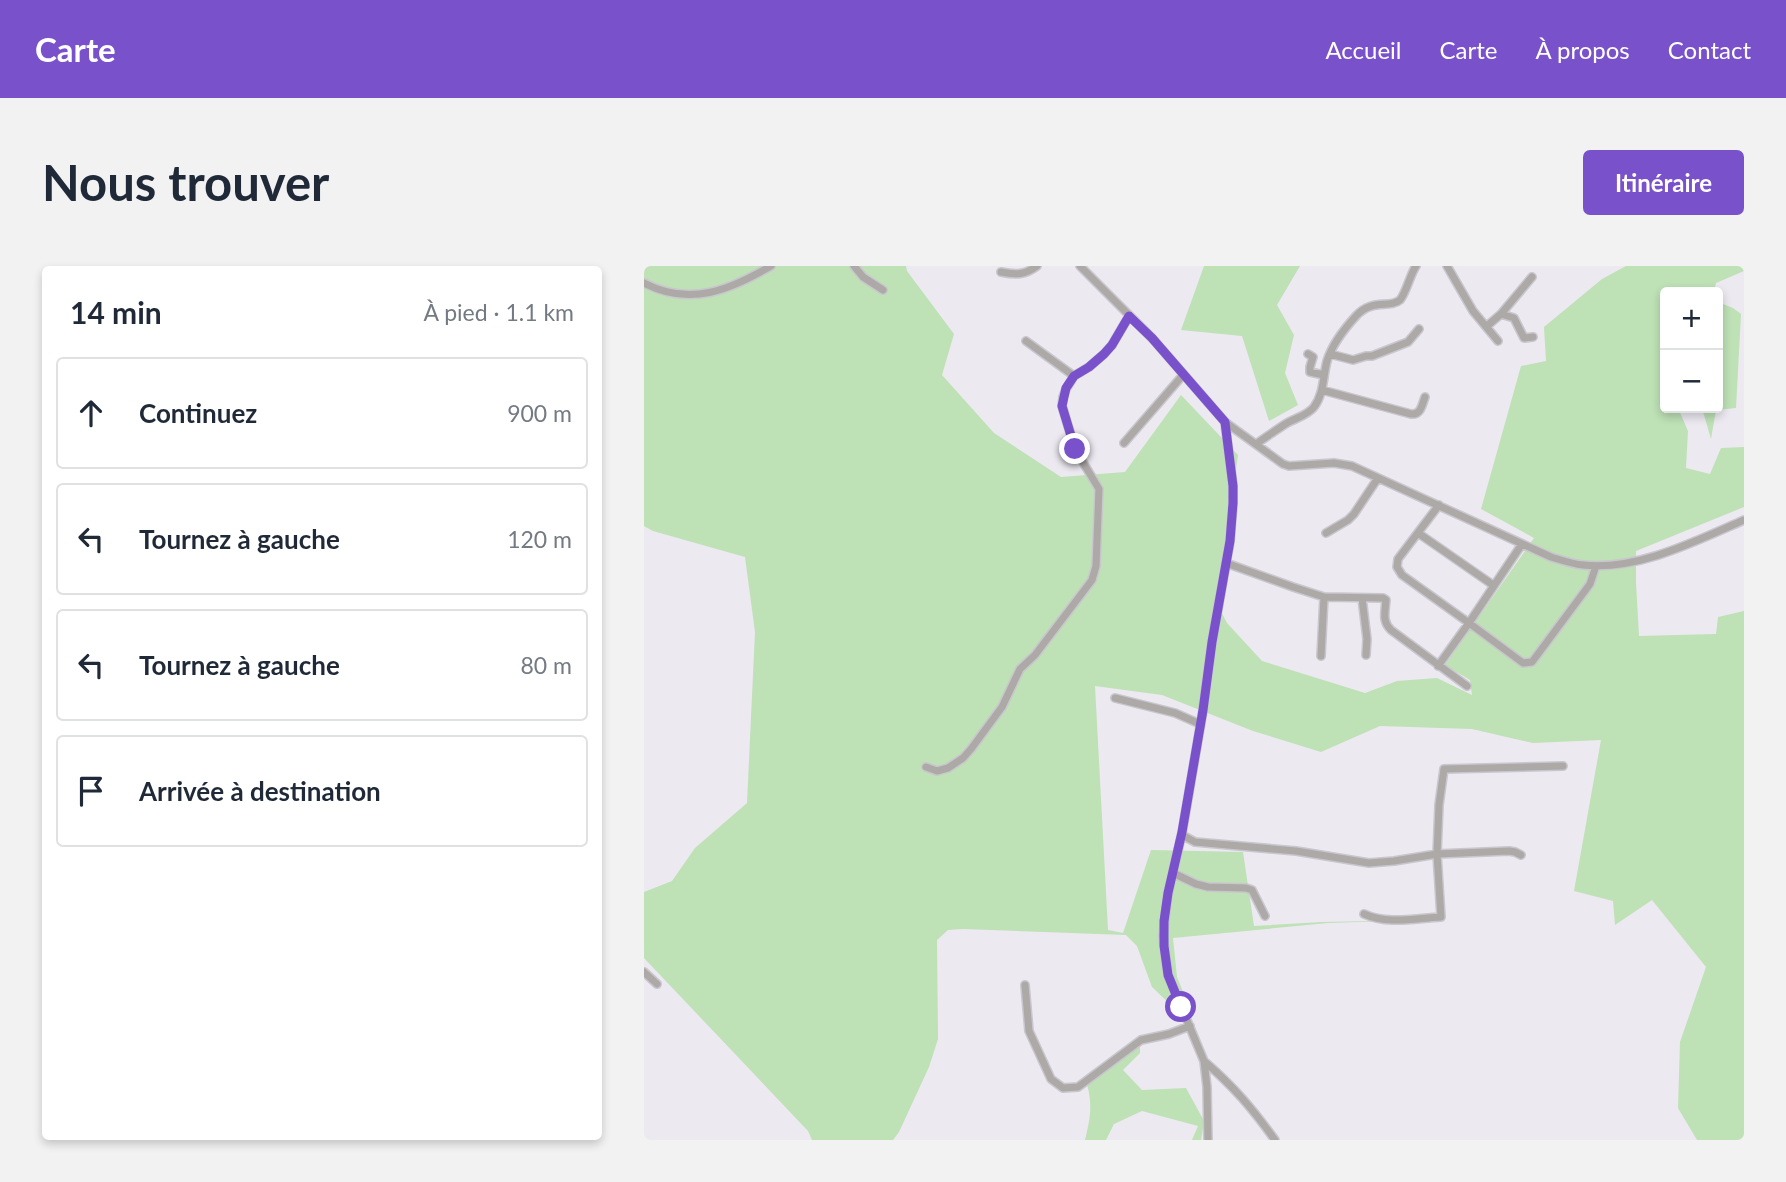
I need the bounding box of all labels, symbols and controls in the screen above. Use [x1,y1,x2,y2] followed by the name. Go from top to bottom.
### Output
[35,29,116,69] text: Carte
[1325,35,1401,64] text: Accueil
[1439,35,1497,64] text: Carte
[1535,35,1630,64] text: À propos
[1668,35,1751,64] text: Contact
[1583,150,1744,215] button: Itinéraire
[42,153,329,211] text: Nous trouver
[1660,287,1723,413] map controls
[1660,287,1723,350] button: +
[70,294,162,330] text: 14 min
[424,298,574,326] text: À pied · 1.1 km
[1660,350,1723,413] button: −
[72,394,110,432] icon: ahead
[139,397,257,429] text: Continuez
[507,399,572,427] text: 900 m
[1059,433,1090,464] route end
[72,520,110,558] icon: left
[139,523,340,555] text: Tournez à gauche
[507,525,572,553] text: 120 m
[72,646,110,684] icon: left
[139,649,340,681] text: Tournez à gauche
[521,651,572,679] text: 80 m
[72,772,110,810] icon: arrive
[139,775,381,807] text: Arrivée à destination
[1165,991,1196,1022] route start

